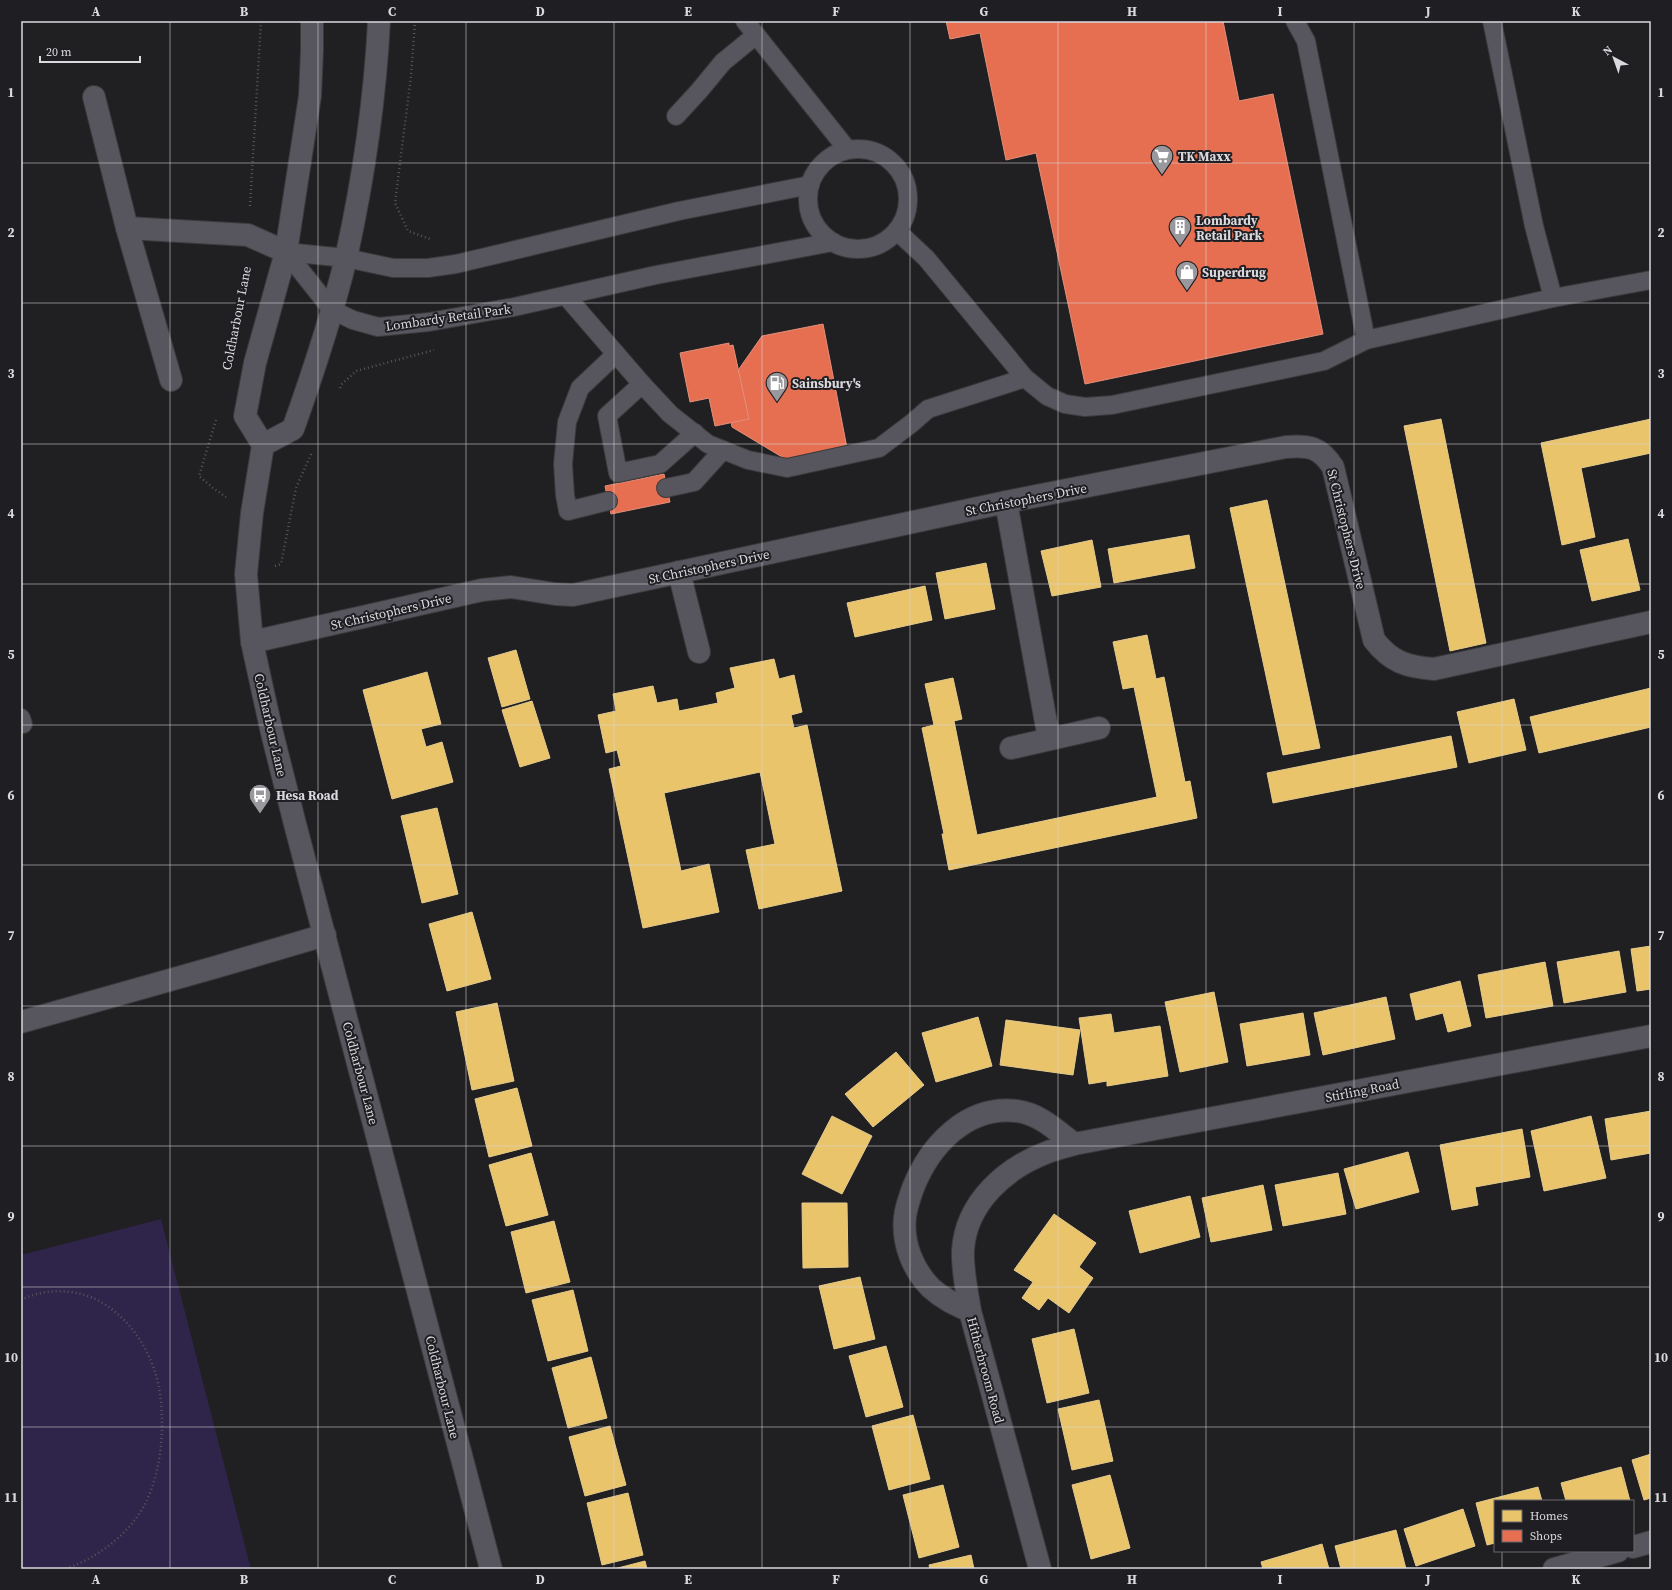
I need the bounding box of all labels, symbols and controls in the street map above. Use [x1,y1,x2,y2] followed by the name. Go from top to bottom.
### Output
[92,3,101,20] text: A
[240,3,249,20] text: B
[388,3,396,20] text: C
[535,3,545,20] text: D
[684,3,692,20] text: E
[832,3,840,20] text: F
[980,3,989,20] text: G
[1127,3,1137,20] text: H
[1277,3,1283,20] text: I
[1424,3,1431,20] text: J
[1571,3,1581,20] text: K
[40,38,140,64] scale bar
[1594,38,1634,78] north arrow
[1600,43,1616,59] text: N
[46,44,72,60] text: 20 m
[7,84,15,101] text: 1
[1657,84,1665,101] text: 1
[1149,143,1175,176] supermarket icon: TK Maxx
[1178,148,1232,165] place label: TK Maxx
[1196,212,1262,244] place label: Lombardy Retail Park
[1167,214,1193,247] building icon: Lombardy Retail Park
[7,224,15,241] text: 2
[1657,224,1665,241] text: 2
[1174,259,1200,292] shop icon: Superdrug
[218,264,255,372] street label: Coldharbour Lane
[1202,264,1266,281] place label: Superdrug
[384,300,513,335] street label: Lombardy Retail Park
[7,365,15,382] text: 3
[1657,365,1665,382] text: 3
[764,370,790,403] fuel station icon: Sainsbury's
[792,375,861,392] place label: Sainsbury's
[1323,467,1370,591] street label: St Christophers Drive
[964,479,1089,520] street label: St Christophers Drive
[7,505,15,522] text: 4
[1657,505,1665,522] text: 4
[647,545,772,588] street label: St Christophers Drive
[329,589,453,634] street label: St Christophers Drive
[7,646,15,663] text: 5
[1657,646,1665,663] text: 5
[250,672,291,779] street label: Coldharbour Lane
[247,782,273,815] bus stop icon: Hesa Road
[7,787,15,804] text: 6
[276,787,339,804] place label: Hesa Road
[1657,787,1665,804] text: 6
[7,927,15,944] text: 7
[1657,927,1665,944] text: 7
[339,1020,382,1127] street label: Coldharbour Lane
[7,1068,15,1085] text: 8
[1657,1068,1665,1085] text: 8
[1324,1075,1401,1106] street label: Stirling Road
[7,1208,15,1225] text: 9
[1657,1208,1665,1225] text: 9
[963,1315,1008,1426] street label: Hitherbroom Road
[421,1334,464,1441] street label: Coldharbour Lane
[4,1349,18,1366] text: 10
[1654,1349,1668,1366] text: 10
[4,1489,18,1506] text: 11
[1654,1489,1668,1506] text: 11
[1494,1500,1634,1552] legend
[1530,1508,1568,1524] text: Homes
[1530,1528,1562,1544] text: Shops
[92,1571,101,1588] text: A
[240,1571,249,1588] text: B
[388,1571,396,1588] text: C
[535,1571,545,1588] text: D
[684,1571,692,1588] text: E
[832,1571,840,1588] text: F
[980,1571,989,1588] text: G
[1127,1571,1137,1588] text: H
[1277,1571,1283,1588] text: I
[1424,1571,1431,1588] text: J
[1571,1571,1581,1588] text: K

